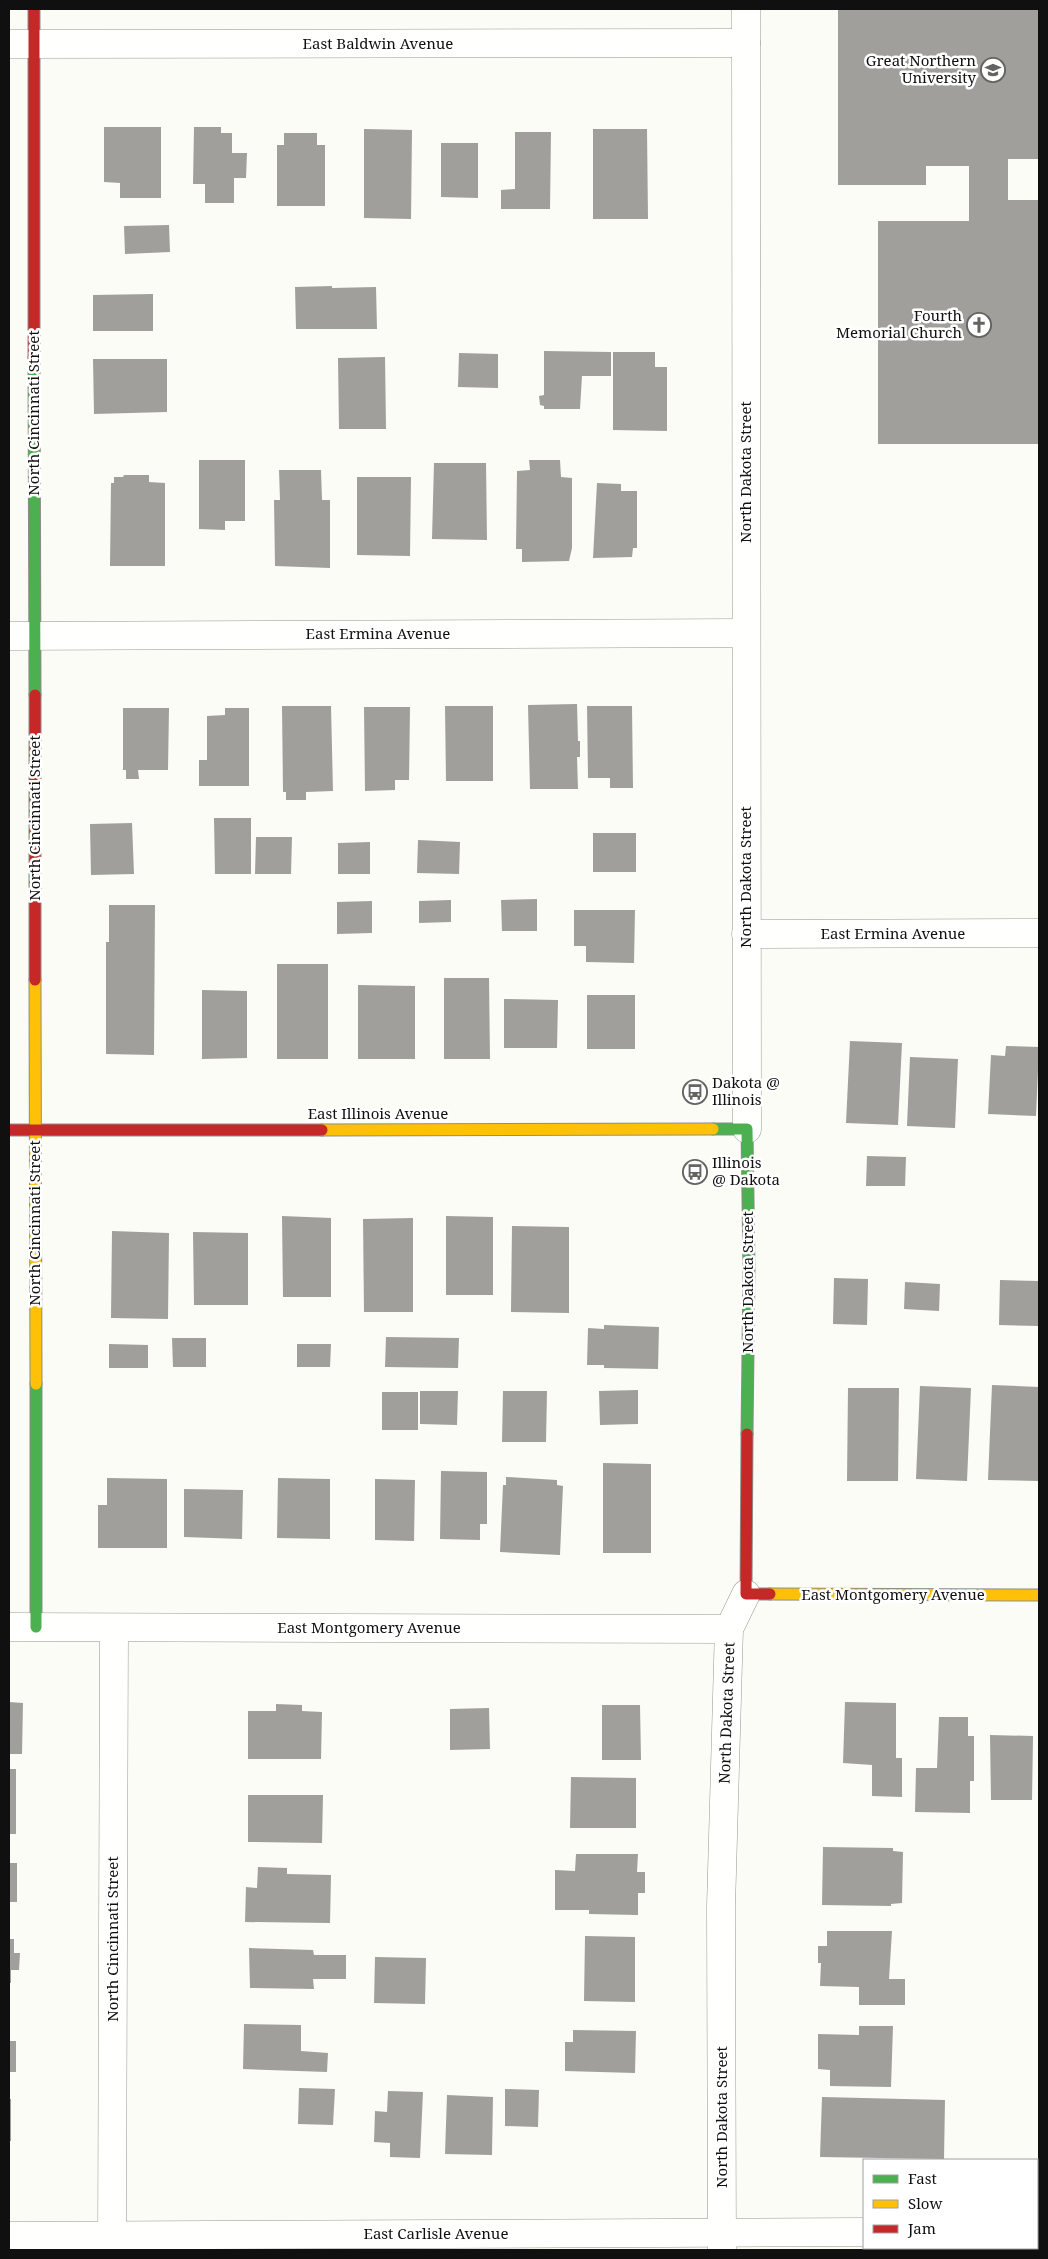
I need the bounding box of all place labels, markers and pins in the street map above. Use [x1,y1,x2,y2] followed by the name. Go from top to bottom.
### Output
[866,50,977,87] place label: Great Northern University
[980,57,1006,83] school or university icon: Great Northern University
[836,305,962,342] place label: Fourth Memorial Church
[966,312,992,338] church icon: Fourth Memorial Church
[712,1072,780,1109] place label: Dakota @ Illinois
[682,1079,708,1105] bus stop icon: Dakota @ Illinois
[712,1152,780,1189] place label: Illinois @ Dakota
[682,1159,708,1185] bus stop icon: Illinois @ Dakota

